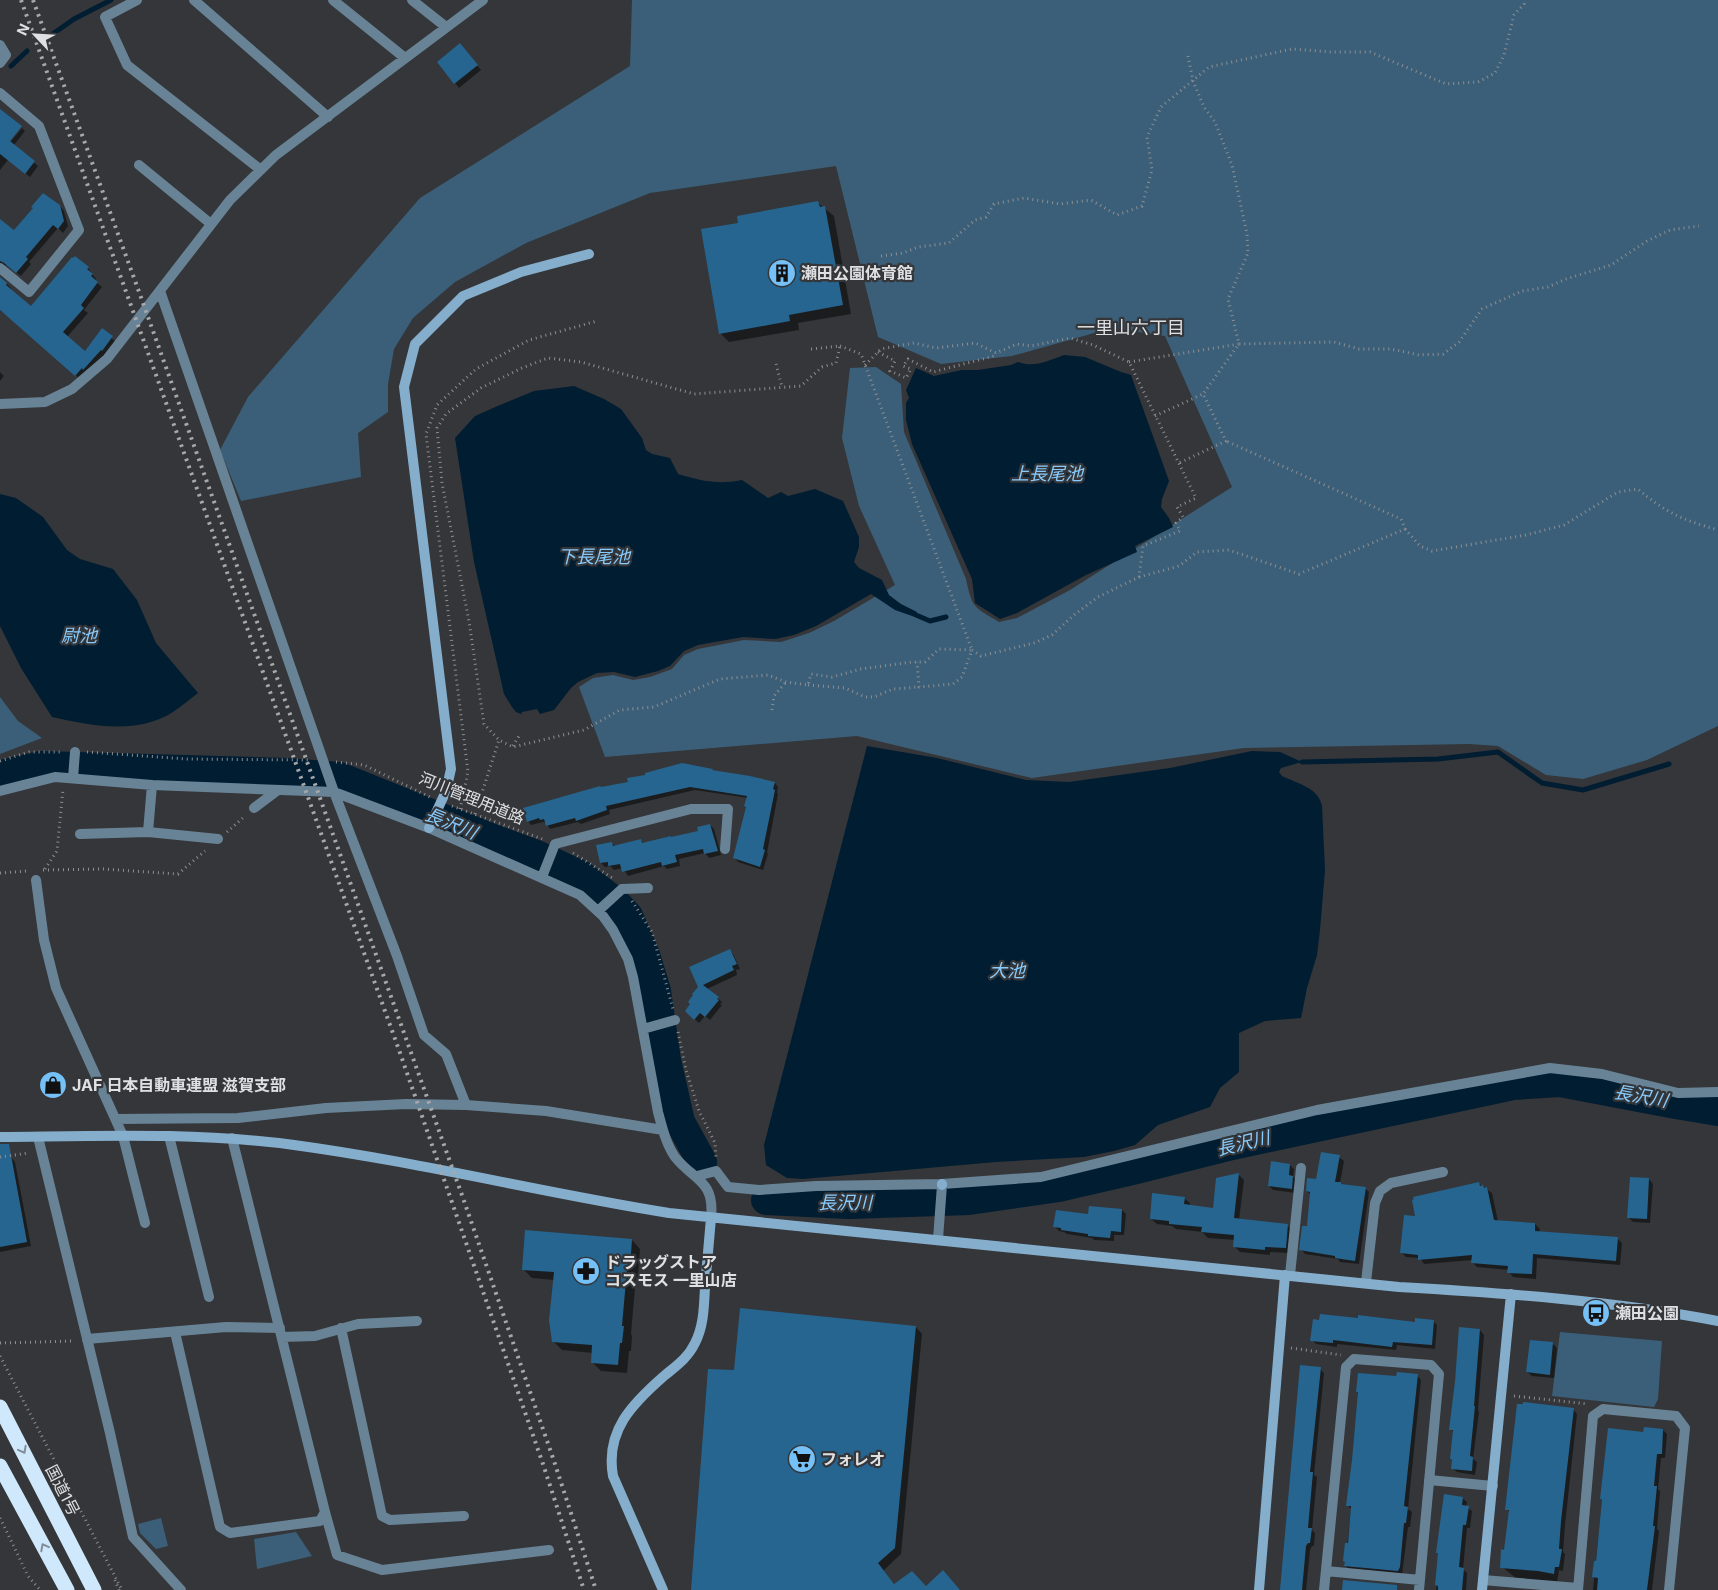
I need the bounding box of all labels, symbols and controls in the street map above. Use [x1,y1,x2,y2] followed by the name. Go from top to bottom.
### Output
[10,10,60,60] north arrow
[13,21,33,38] text: N
[767,258,797,288] building icon: 瀬田公園体育館
[801,263,913,283] place label: 瀬田公園体育館
[1077,317,1185,338] district label: 一里山六丁目
[1011,463,1085,484] water label: 上長尾池
[558,546,632,567] water label: 下長尾池
[61,625,99,646] water label: 尉池
[416,768,528,828] street label: 河川管理用道路
[422,803,482,844] water label: 長沢川
[989,960,1027,981] water label: 大池
[38,1070,68,1100] shop icon: JAF 日本自動車連盟 滋賀支部
[72,1075,286,1095] place label: JAF 日本自動車連盟 滋賀支部
[1613,1081,1671,1111] water label: 長沢川
[1214,1126,1274,1159] water label: 長沢川
[818,1192,874,1213] water label: 長沢川
[605,1252,737,1290] place label: ドラッグストア コスモス 一里山店
[571,1256,601,1286] pharmacy icon: ドラッグストア コスモス 一里山店
[1581,1298,1611,1328] bus stop icon: 瀬田公園
[1615,1303,1679,1323] place label: 瀬田公園
[787,1444,817,1474] supermarket icon: フォレオ
[17,1445,27,1454] one-way arrow
[821,1449,885,1469] place label: フォレオ
[42,1461,84,1519] street label: 国道1号
[40,1543,50,1552] one-way arrow

